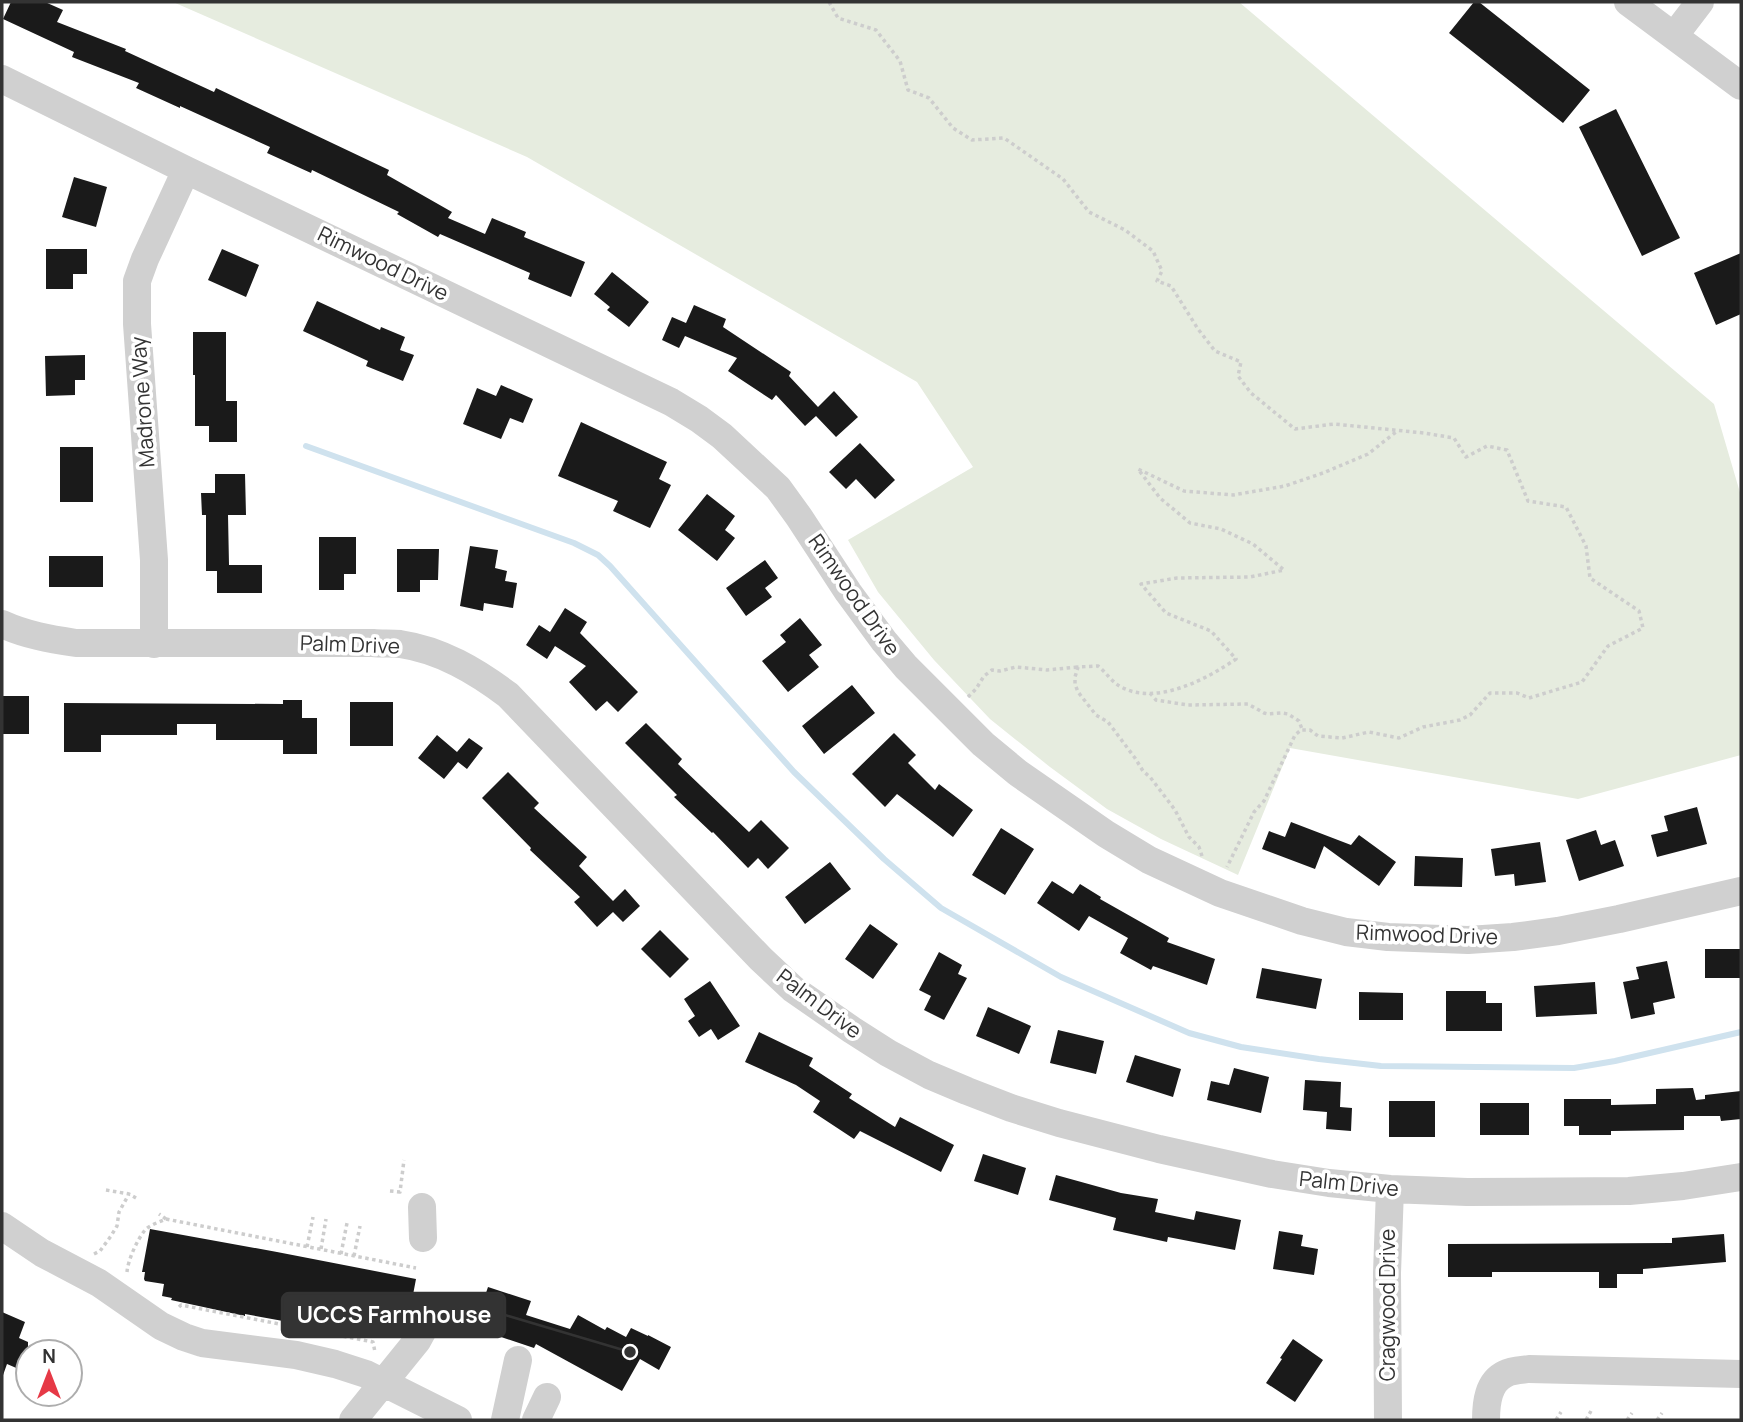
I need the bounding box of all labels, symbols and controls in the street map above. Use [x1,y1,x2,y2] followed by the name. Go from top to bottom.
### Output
[313,219,453,307] street label: Rimwood Drive
[123,336,161,469] street label: Madrone Way
[803,528,907,661] street label: Rimwood Drive
[300,628,400,660] street label: Palm Drive
[1355,918,1499,950] street label: Rimwood Drive
[771,962,868,1044] street label: Palm Drive
[1298,1164,1400,1202] street label: Palm Drive
[1373,1229,1401,1381] street label: Cragwood Drive
[282,1293,505,1337] callout: UCCS Farmhouse
[297,1298,492,1330] text: UCCS Farmhouse
[14,1338,84,1408] north arrow
[42,1343,56,1369] text: N

